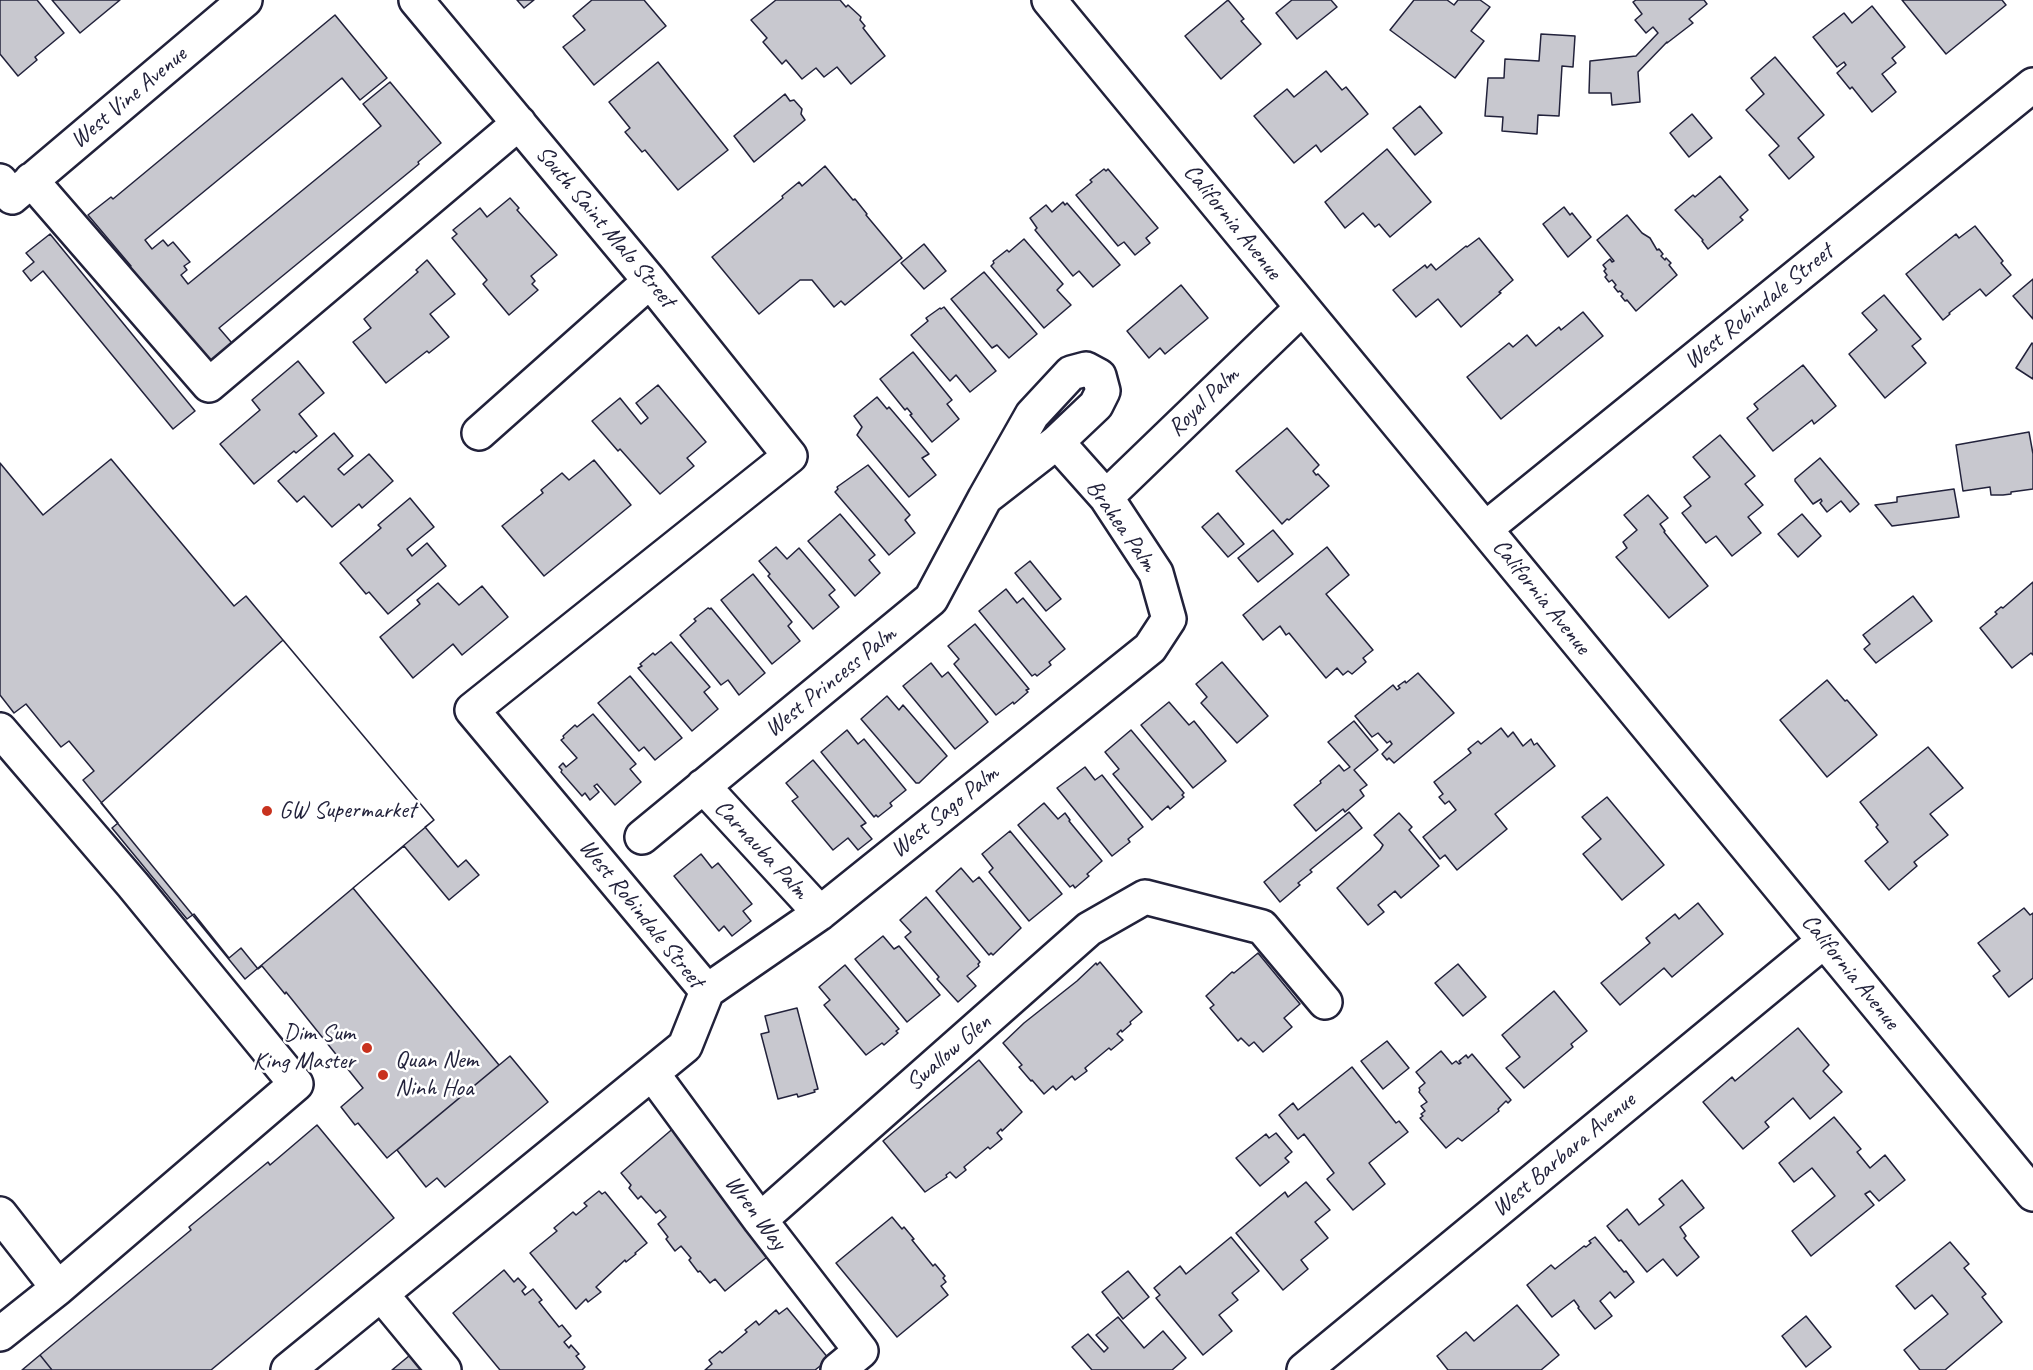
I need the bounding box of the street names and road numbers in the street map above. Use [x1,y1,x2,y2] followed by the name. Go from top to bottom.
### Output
[65,41,193,155] street label: West Vine Avenue
[529,140,681,314] street label: South Saint Malo Street
[1177,158,1287,286] street label: California Avenue
[1679,238,1839,376] street label: West Robindale Street
[1162,361,1246,443] street label: Royal Palm
[1079,475,1163,577] street label: Brahea Palm
[1486,533,1596,661] street label: California Avenue
[759,620,903,744] street label: West Princess Palm
[885,759,1005,865] street label: West Sago Palm
[708,794,814,906] street label: Carnauba Palm
[572,834,710,994] street label: West Robindale Street
[1795,908,1905,1036] street label: California Avenue
[901,1008,997,1098] street label: Swallow Glen
[1486,1087,1642,1223] street label: West Barbara Avenue
[718,1170,792,1256] street label: Wren Way

